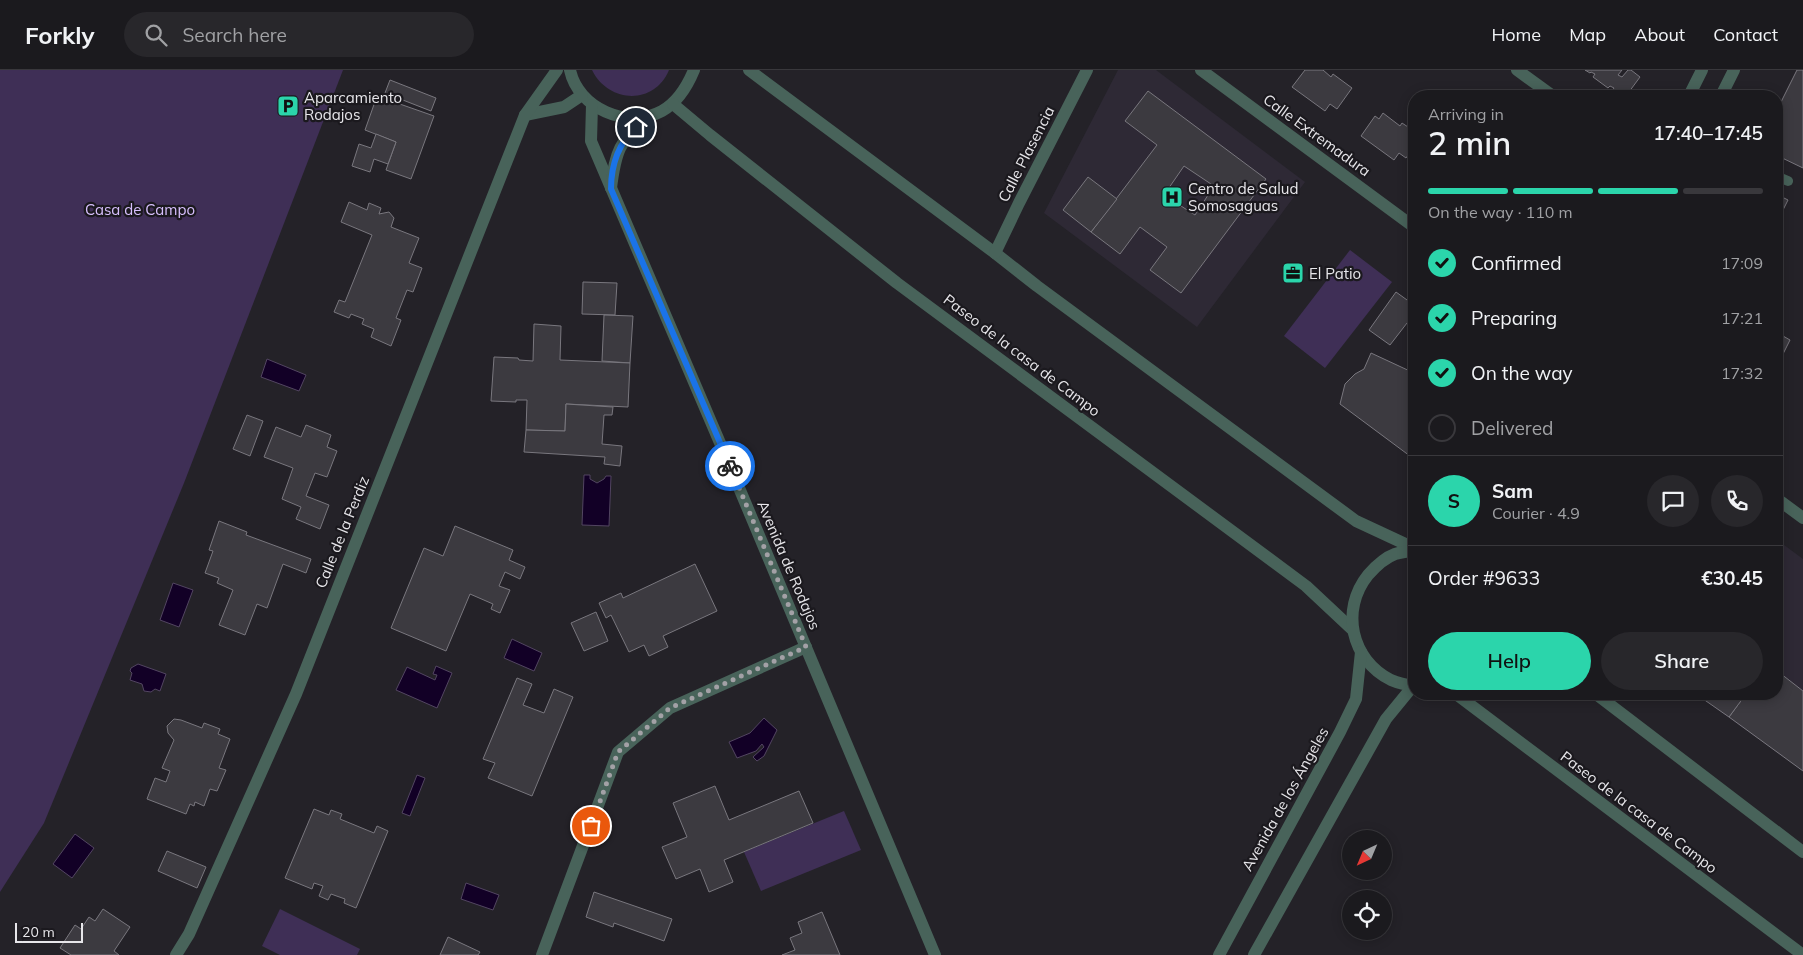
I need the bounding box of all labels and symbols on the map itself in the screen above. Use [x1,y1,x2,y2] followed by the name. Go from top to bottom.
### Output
[304,88,402,124] place label: Aparcamiento Rodajos
[1260,90,1374,180] street label: Calle Extremadura
[276,94,300,118] parking icon: Aparcamiento Rodajos
[994,103,1058,205] street label: Calle Plasencia
[615,106,657,148] pin
[1188,179,1298,215] place label: Centro de Salud Somosaguas
[1160,185,1184,209] hospital icon: Centro de Salud Somosaguas
[85,200,195,219] park label: Casa de Campo
[1281,261,1305,285] office icon: El Patio
[1309,264,1361,283] place label: El Patio
[940,290,1104,420] street label: Paseo de la casa de Campo
[705,441,755,491] courier
[311,473,373,591] street label: Calle de la Perdiz
[753,498,825,632] street label: Avenida de Rodajos
[1237,724,1333,874] street label: Avenida de los Ángeles
[1557,747,1721,877] street label: Paseo de la casa de Campo
[570,805,612,847] pin
[1342,830,1392,880] north arrow
[15,920,82,943] scale bar

